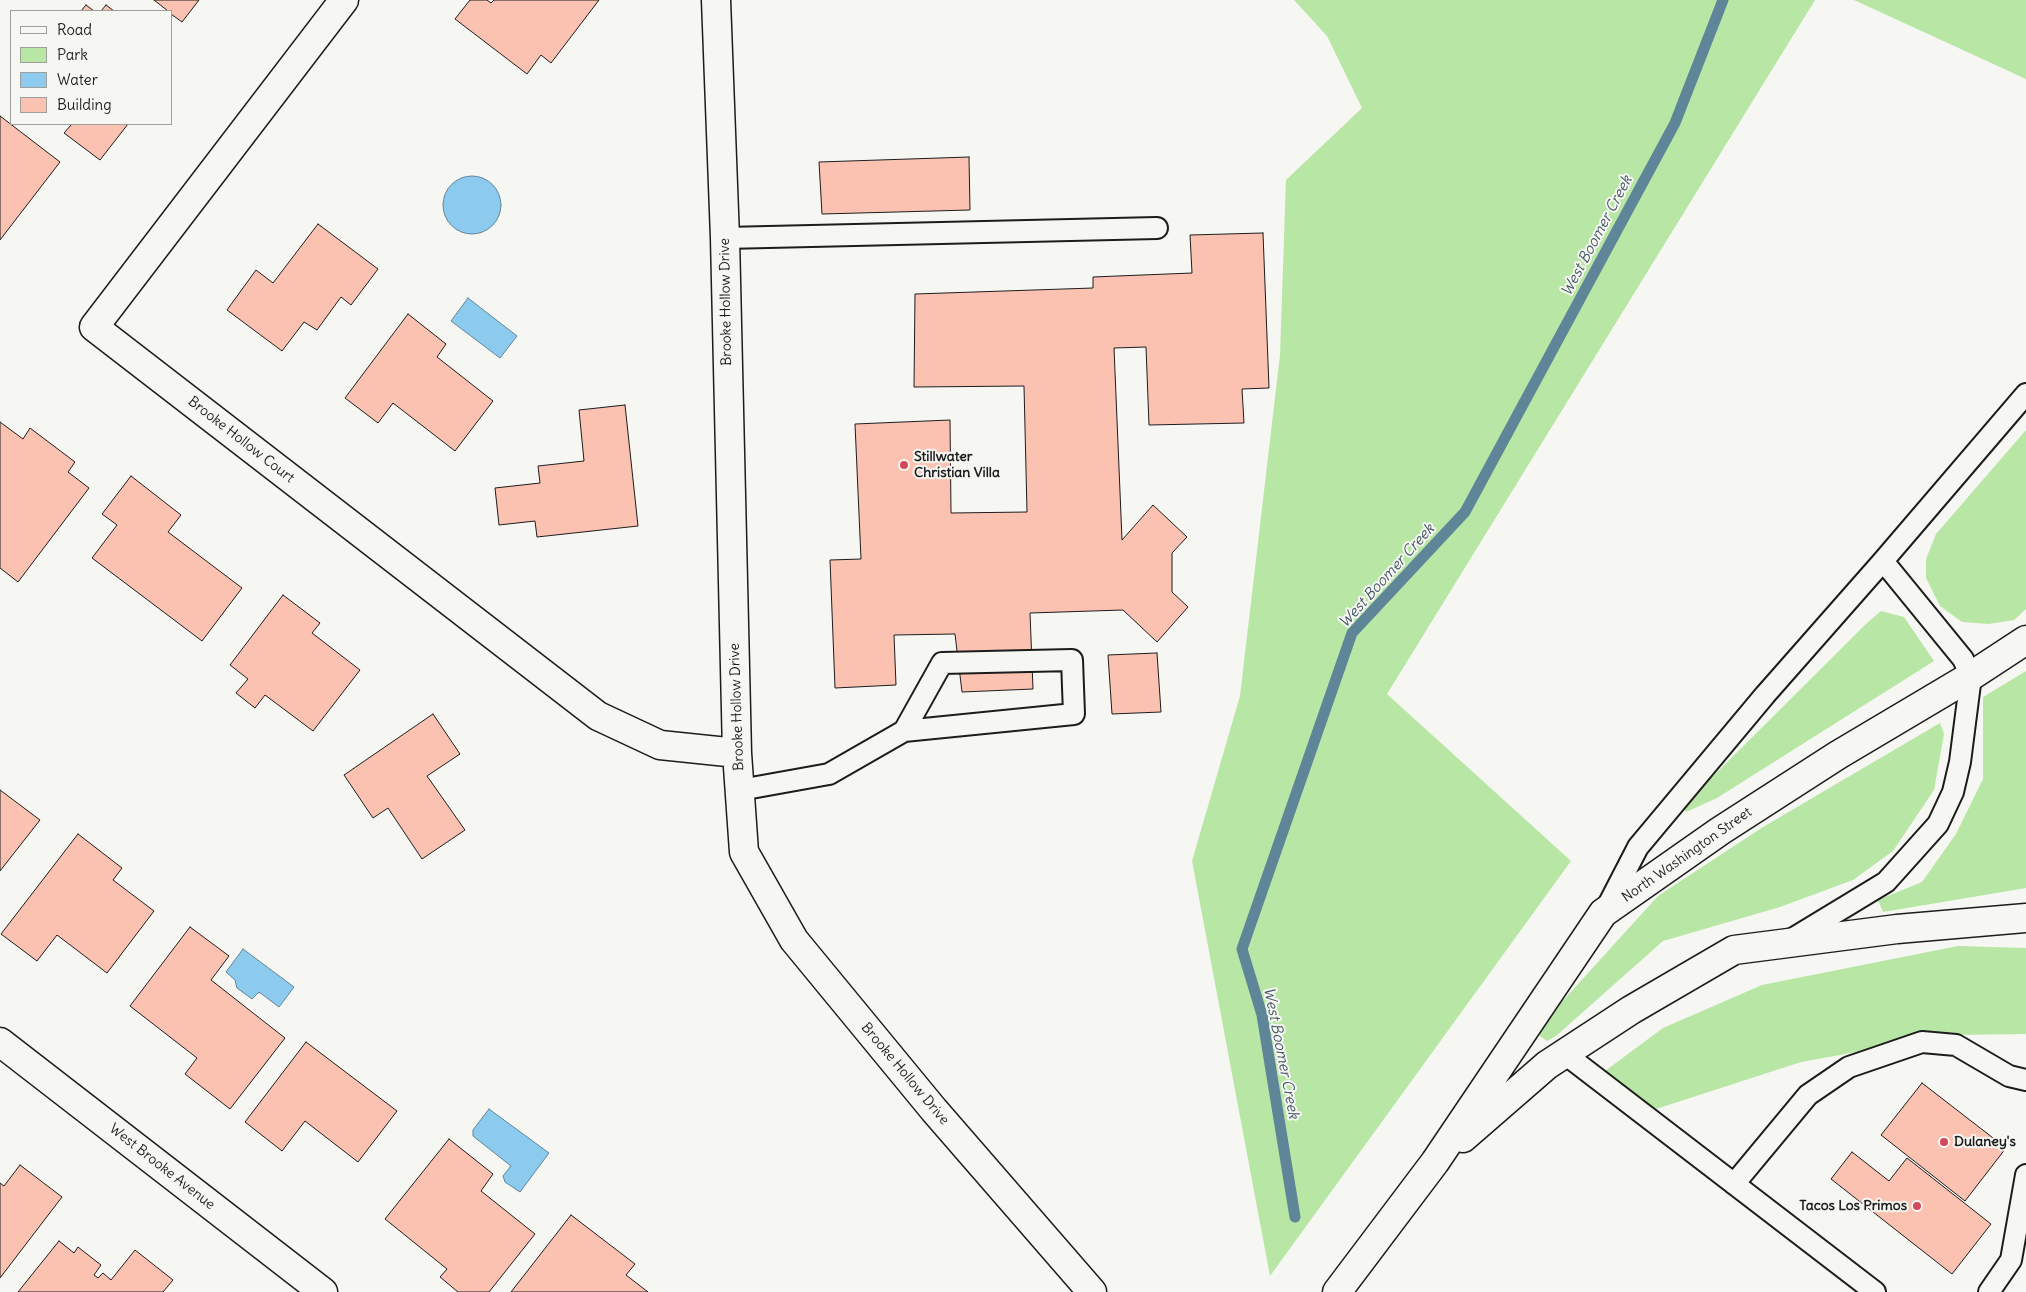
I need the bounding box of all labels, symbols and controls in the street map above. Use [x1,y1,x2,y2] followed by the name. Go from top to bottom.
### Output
[10,10,172,125] legend
[57,20,92,39] text: Road
[57,45,88,64] text: Park
[57,70,98,89] text: Water
[57,95,112,114] text: Building
[1558,173,1636,299] water label: West Boomer Creek
[716,238,736,366] street label: Brooke Hollow Drive
[184,393,298,487] street label: Brooke Hollow Court
[914,449,1000,482] place label: Stillwater Christian Villa
[898,459,910,471] marker: Stillwater Christian Villa
[1336,520,1438,632] water label: West Boomer Creek
[726,643,748,771] street label: Brooke Hollow Drive
[1619,804,1755,906] street label: North Washington Street
[1259,986,1303,1120] water label: West Boomer Creek
[857,1020,953,1128] street label: Brooke Hollow Drive
[106,1121,218,1213] street label: West Brooke Avenue
[1954,1134,2016,1150] place label: Dulaney's
[1938,1136,1950,1148] marker: Dulaney's
[1799,1198,1907,1214] place label: Tacos Los Primos
[1911,1200,1923,1212] marker: Tacos Los Primos

